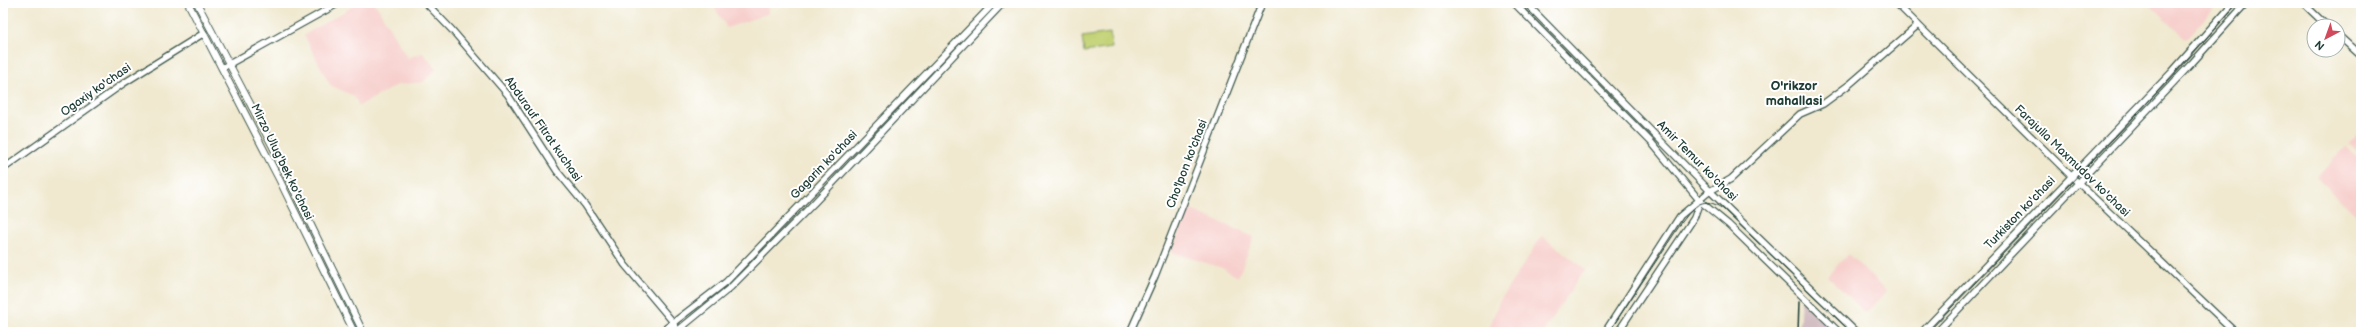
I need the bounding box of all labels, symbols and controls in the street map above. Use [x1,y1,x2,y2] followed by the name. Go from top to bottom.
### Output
[2306,18,2346,58] north arrow
[2312,38,2327,53] text: N
[58,60,134,120] street label: Ogaxiy ko'chasi
[501,74,585,185] street label: Abdurauf Fitrat kuchasi
[1766,78,1822,109] district label: O'rikzor mahallasi
[247,101,317,223] street label: Mirzo Ulug'bek ko'chasi
[2011,102,2133,220] street label: Farajulla Maxmudov ko'chasi
[1163,117,1211,210] street label: Cho'lpon ko'chasi
[1654,118,1741,205] street label: Amir Temur ko'chasi
[787,127,861,203] street label: Gagarin ko'chasi
[1981,173,2059,253] street label: Turkiston ko'chasi

